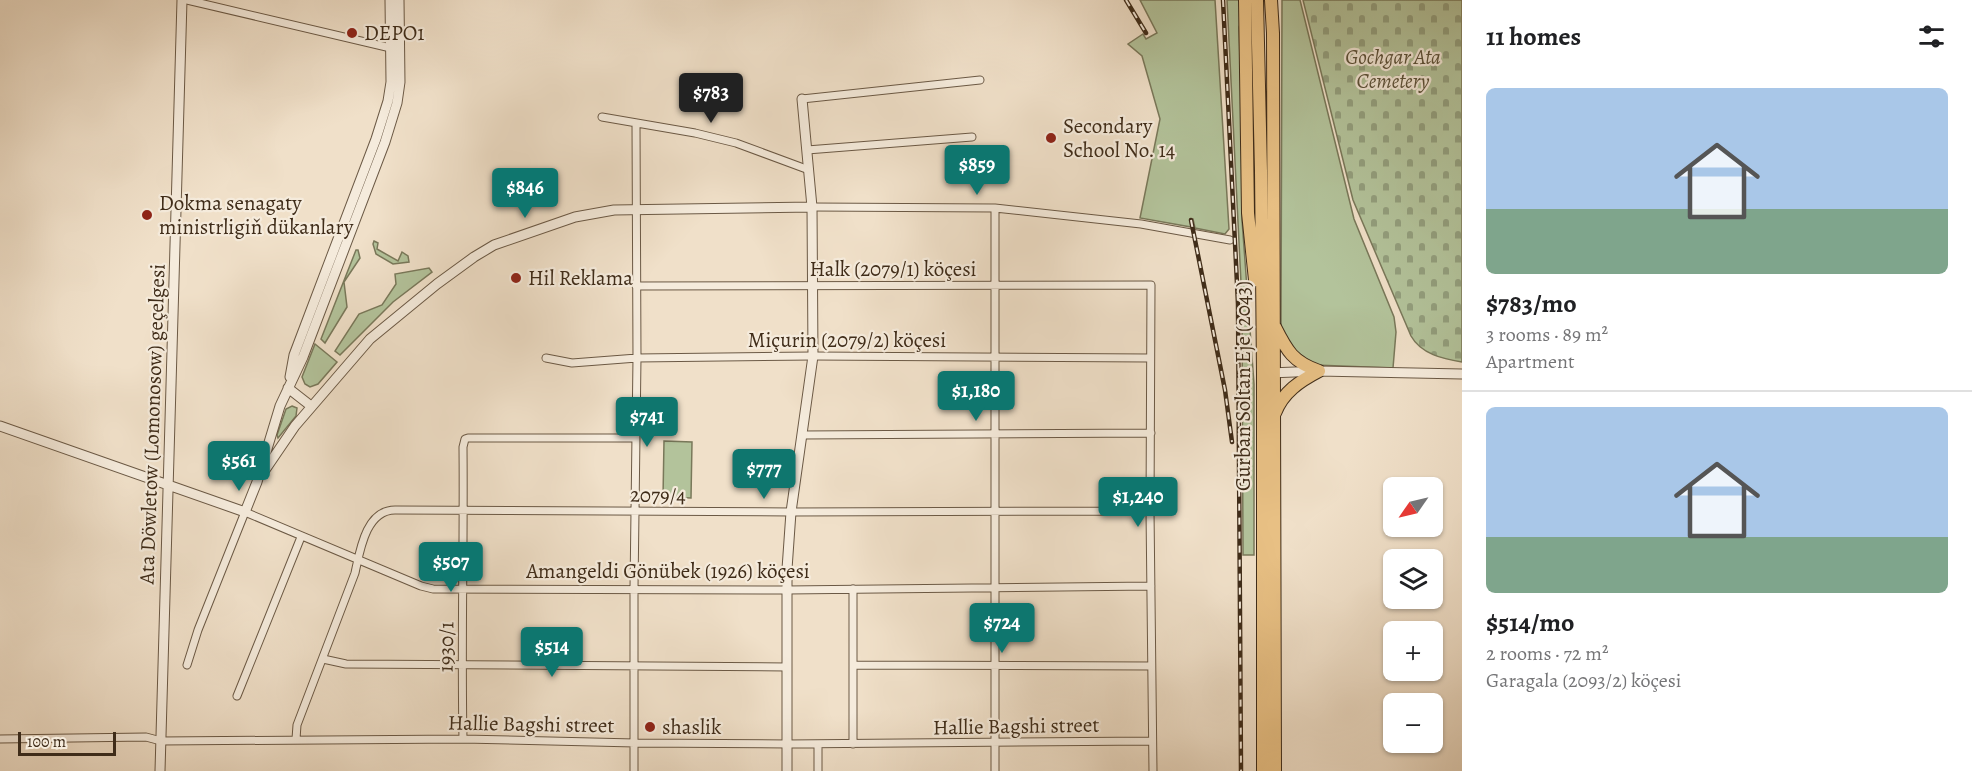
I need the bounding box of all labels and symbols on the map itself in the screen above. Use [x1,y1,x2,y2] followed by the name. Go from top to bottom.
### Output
[364,19,424,47] place label: DEPO1
[345,26,359,40] marker: DEPO1
[1345,43,1441,95] park label: Gochgar Ata Cemetery
[675,73,747,124] pin: $783
[1063,112,1175,164] place label: Secondary School No. 14
[1044,131,1058,145] marker: Secondary School No. 14
[941,145,1013,196] pin: $859
[489,168,561,219] pin: $846
[159,189,354,241] place label: Dokma senagaty ministrligiň dükanlary
[140,208,154,222] marker: Dokma senagaty ministrligiň dükanlary
[809,255,977,283] street label: Halk (2079/1) köçesi
[132,263,172,586] street label: Ata Döwletow (Lomonosow) geçelgesi
[528,264,633,292] place label: Hil Reklama
[509,271,523,285] marker: Hil Reklama
[1229,281,1257,491] street label: Gurban Soltan Eje (2043)
[748,326,946,354] street label: Miçurin (2079/2) köçesi
[927,371,1025,422] pin: $1,180
[611,397,683,448] pin: $741
[203,441,275,492] pin: $561
[728,449,800,500] pin: $777
[1089,477,1187,528] pin: $1,240
[1383,477,1443,537] north arrow
[630,481,686,509] street label: 2079/4
[415,542,487,593] pin: $507
[525,557,810,585] street label: Amangeldi Gönübek (1926) köçesi
[966,603,1038,654] pin: $724
[432,621,460,673] street label: 1930/1
[516,627,588,678] pin: $514
[448,709,615,739] street label: Hallie Bagshi street
[933,711,1100,741] street label: Hallie Bagshi street
[662,713,722,741] place label: shaslik
[643,720,657,734] marker: shaslik
[18,729,116,756] scale bar

